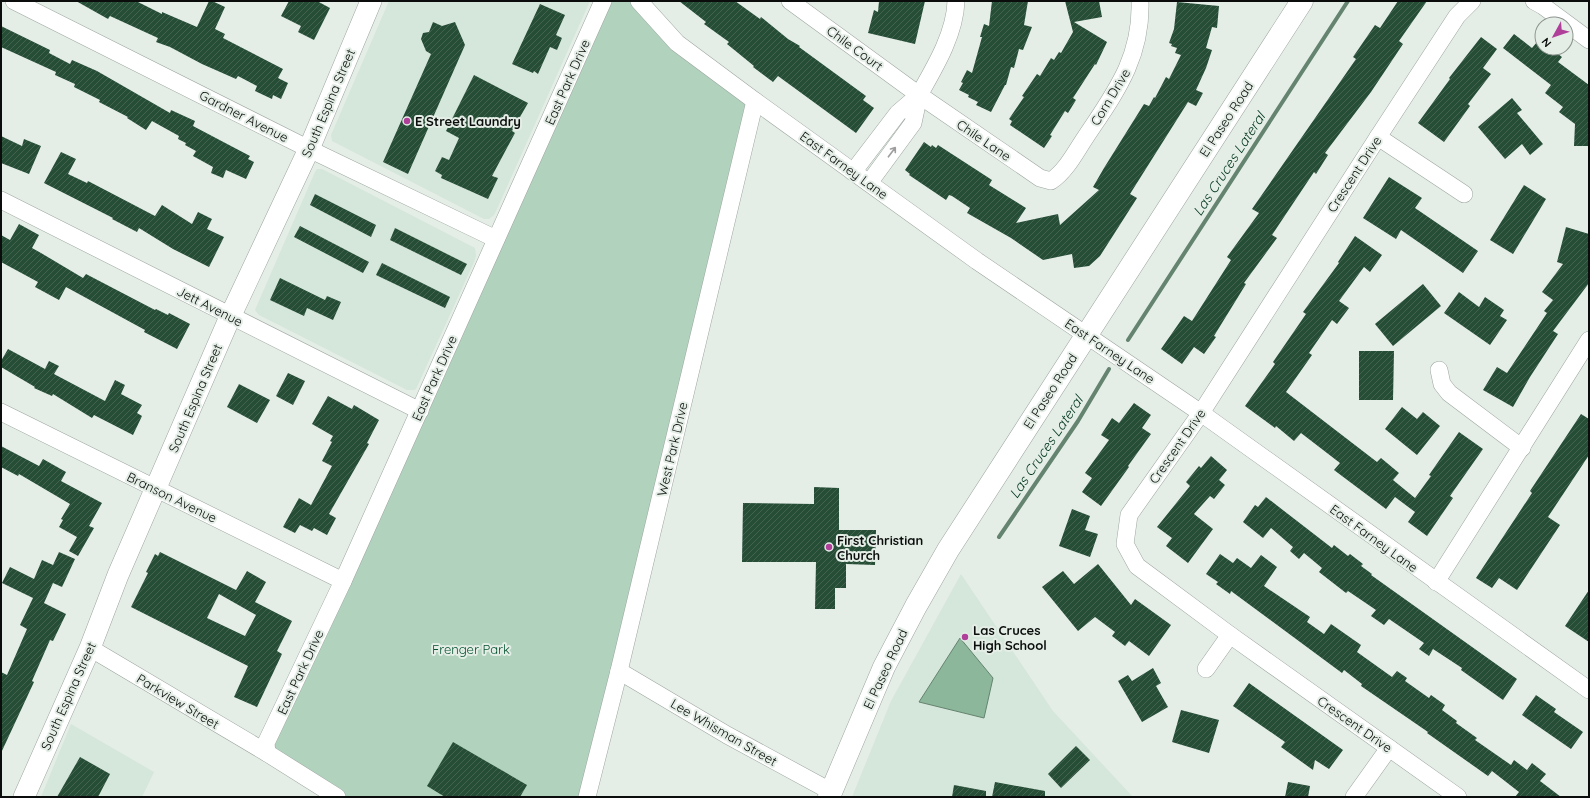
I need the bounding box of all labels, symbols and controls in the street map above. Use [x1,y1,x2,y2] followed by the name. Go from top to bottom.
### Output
[1534,16,1574,56] north arrow
[824,22,886,74] street label: Chile Court
[1538,35,1554,50] text: N
[541,37,593,127] street label: East Park Drive
[298,46,358,160] street label: South Espina Street
[1087,66,1133,128] street label: Corn Drive
[1196,78,1256,160] street label: El Paseo Road
[197,87,291,145] street label: Gardner Avenue
[1189,107,1270,219] water label: Las Cruces Lateral
[415,113,521,129] place label: E Street Laundry
[402,116,412,126] marker: E Street Laundry
[954,116,1014,164] street label: Chile Lane
[797,128,891,202] street label: East Farney Lane
[1323,133,1385,215] street label: Crescent Drive
[888,147,896,158] one-way arrow
[174,283,246,329] street label: Jett Avenue
[1062,315,1158,387] street label: East Farney Lane
[408,333,460,423] street label: East Park Drive
[165,341,225,455] street label: South Espina Street
[1020,350,1080,432] street label: El Paseo Road
[1005,391,1088,502] water label: Las Cruces Lateral
[653,400,691,498] street label: West Park Drive
[1145,406,1209,486] street label: Crescent Drive
[124,468,220,526] street label: Branson Avenue
[1327,501,1421,575] street label: East Farney Lane
[837,532,923,563] place label: First Christian Church
[824,542,834,552] marker: First Christian Church
[973,622,1047,653] place label: Las Cruces High School
[859,626,911,712] street label: El Paseo Road
[273,627,327,717] street label: East Park Drive
[960,632,970,642] marker: Las Cruces High School
[37,640,99,752] street label: South Espina Street
[432,641,510,657] park label: Frenger Park
[134,670,222,732] street label: Parkview Street
[1315,692,1395,756] street label: Crescent Drive
[668,695,780,769] street label: Lee Whisman Street

